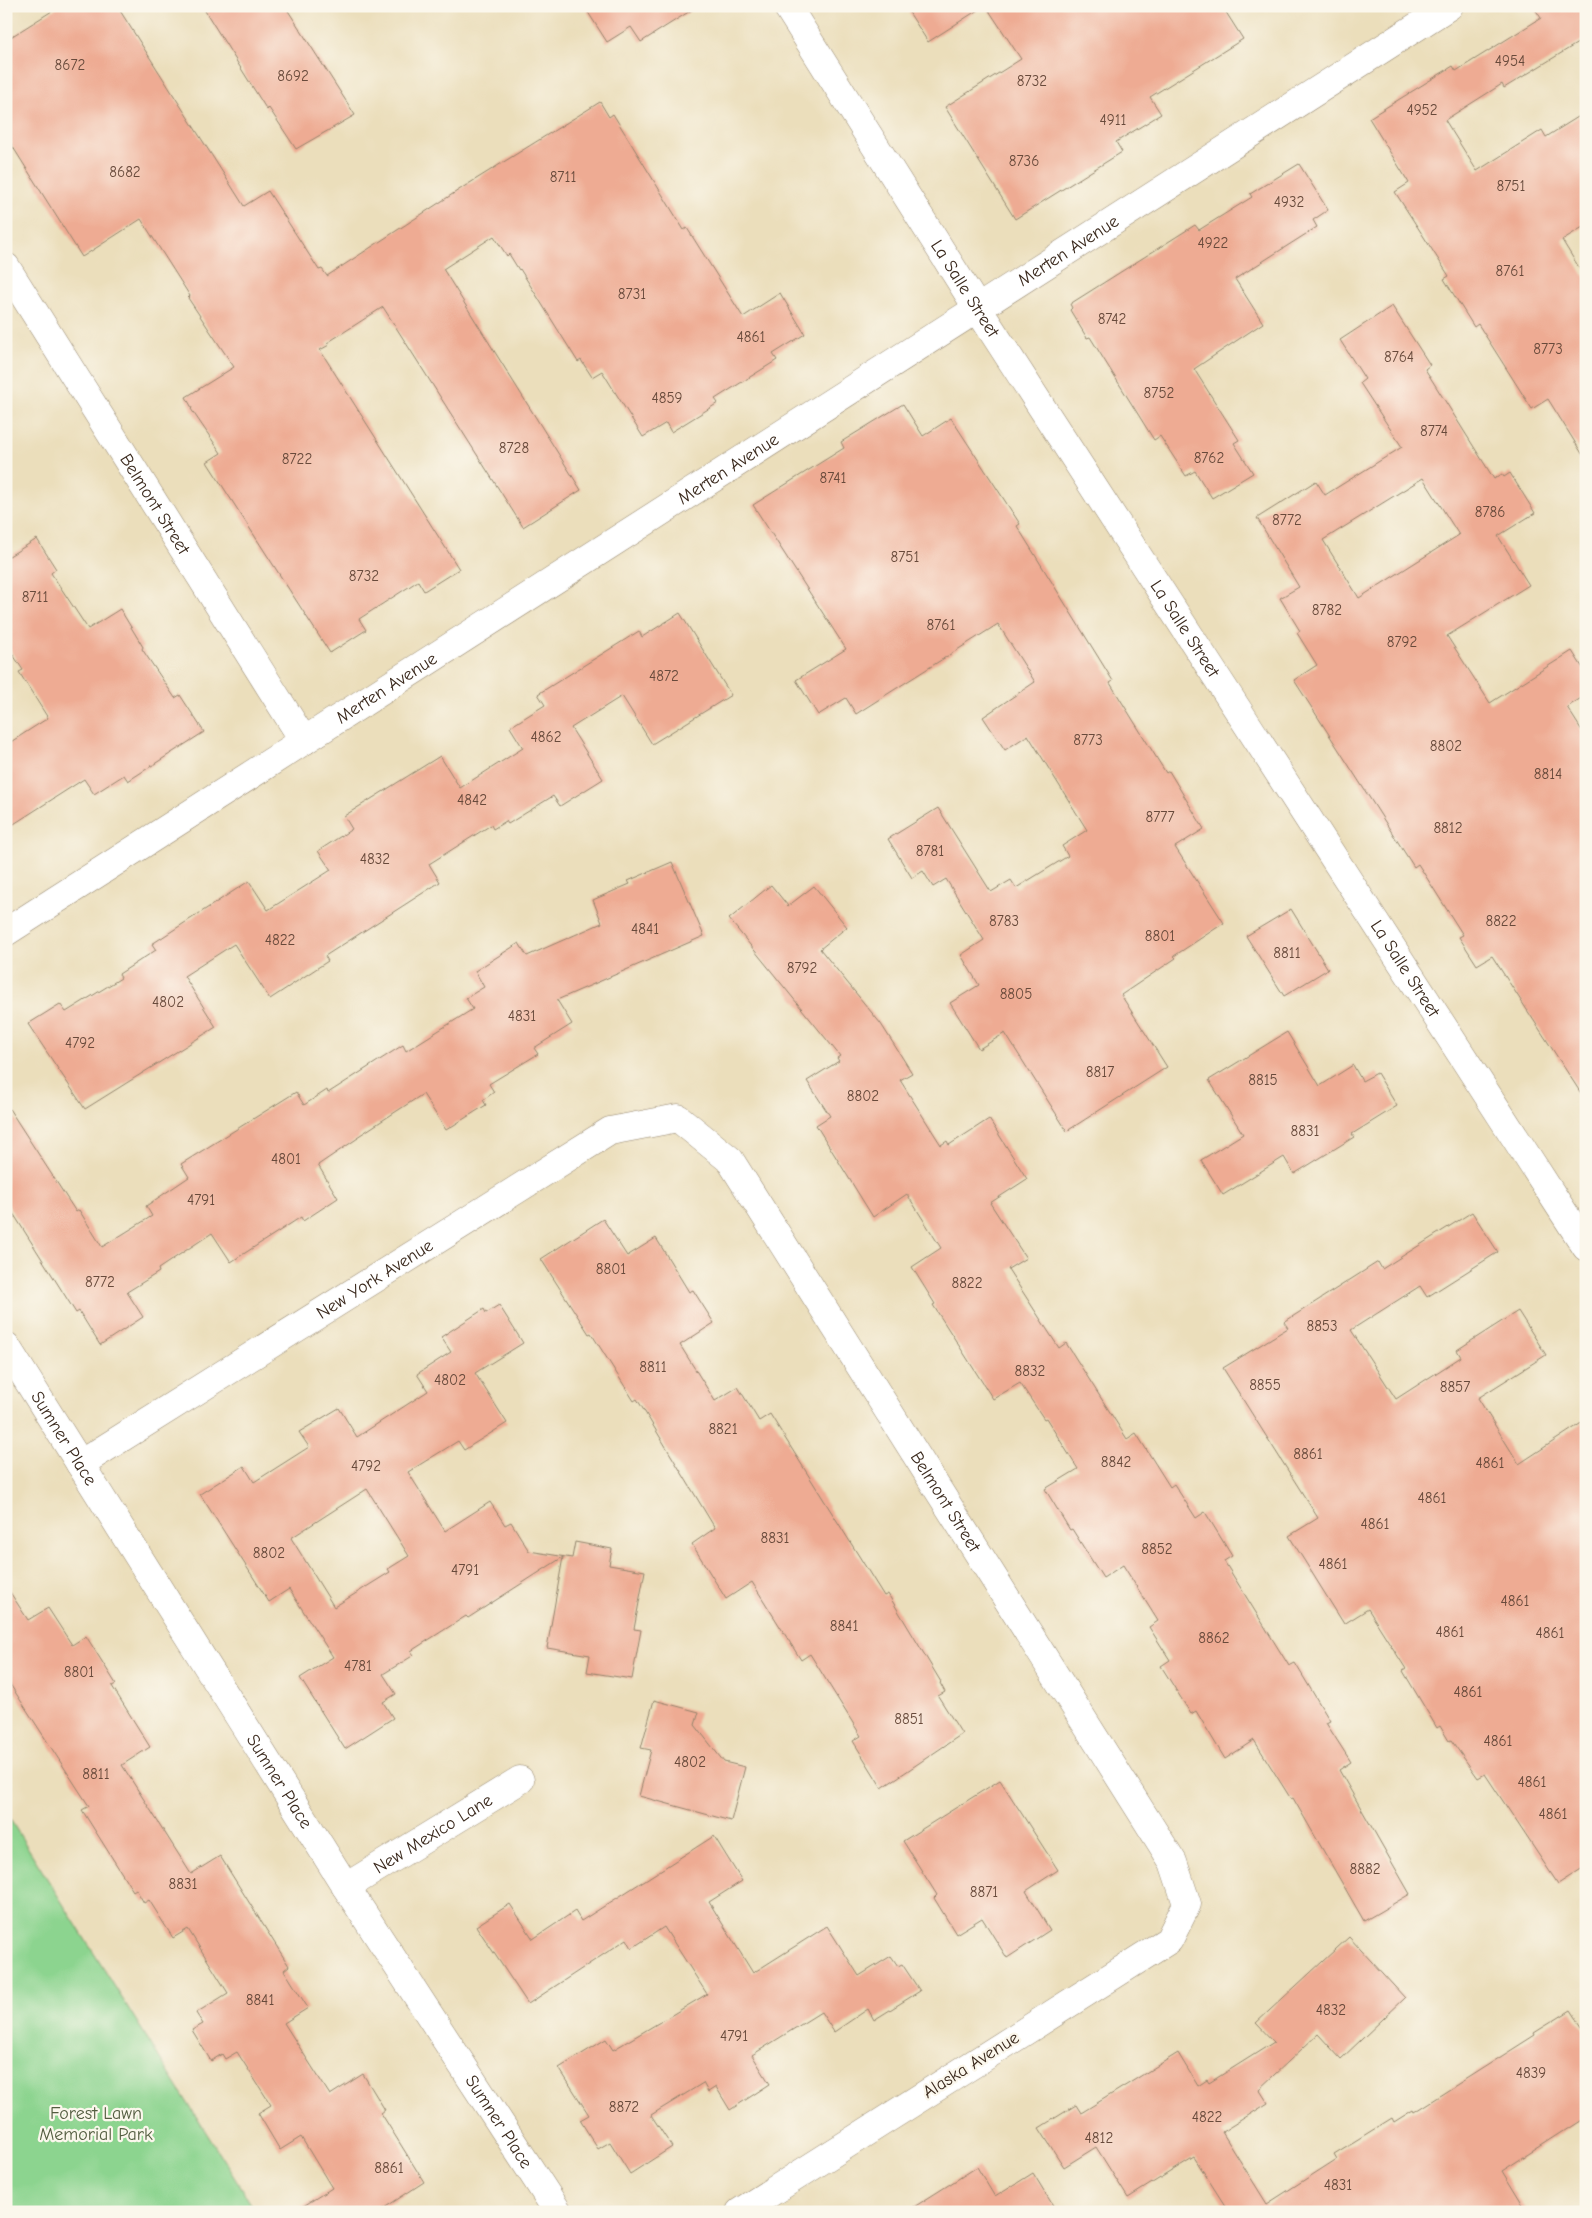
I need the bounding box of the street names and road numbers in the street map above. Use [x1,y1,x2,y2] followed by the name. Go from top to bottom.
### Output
[1014,210,1123,291] street label: Merten Avenue
[927,236,1004,342] street label: La Salle Street
[674,429,783,509] street label: Merten Avenue
[116,450,195,559] street label: Belmont Street
[1146,576,1225,682] street label: La Salle Street
[332,648,441,728] street label: Merten Avenue
[1366,916,1445,1022] street label: La Salle Street
[313,1234,437,1323] street label: New York Avenue
[27,1387,101,1489] street label: Sumner Place
[906,1447,986,1557] street label: Belmont Street
[242,1730,317,1832] street label: Sumner Place
[370,1789,496,1878] street label: New Mexico Lane
[919,2027,1023,2103] street label: Alaska Avenue
[461,2071,537,2172] street label: Sumner Place

